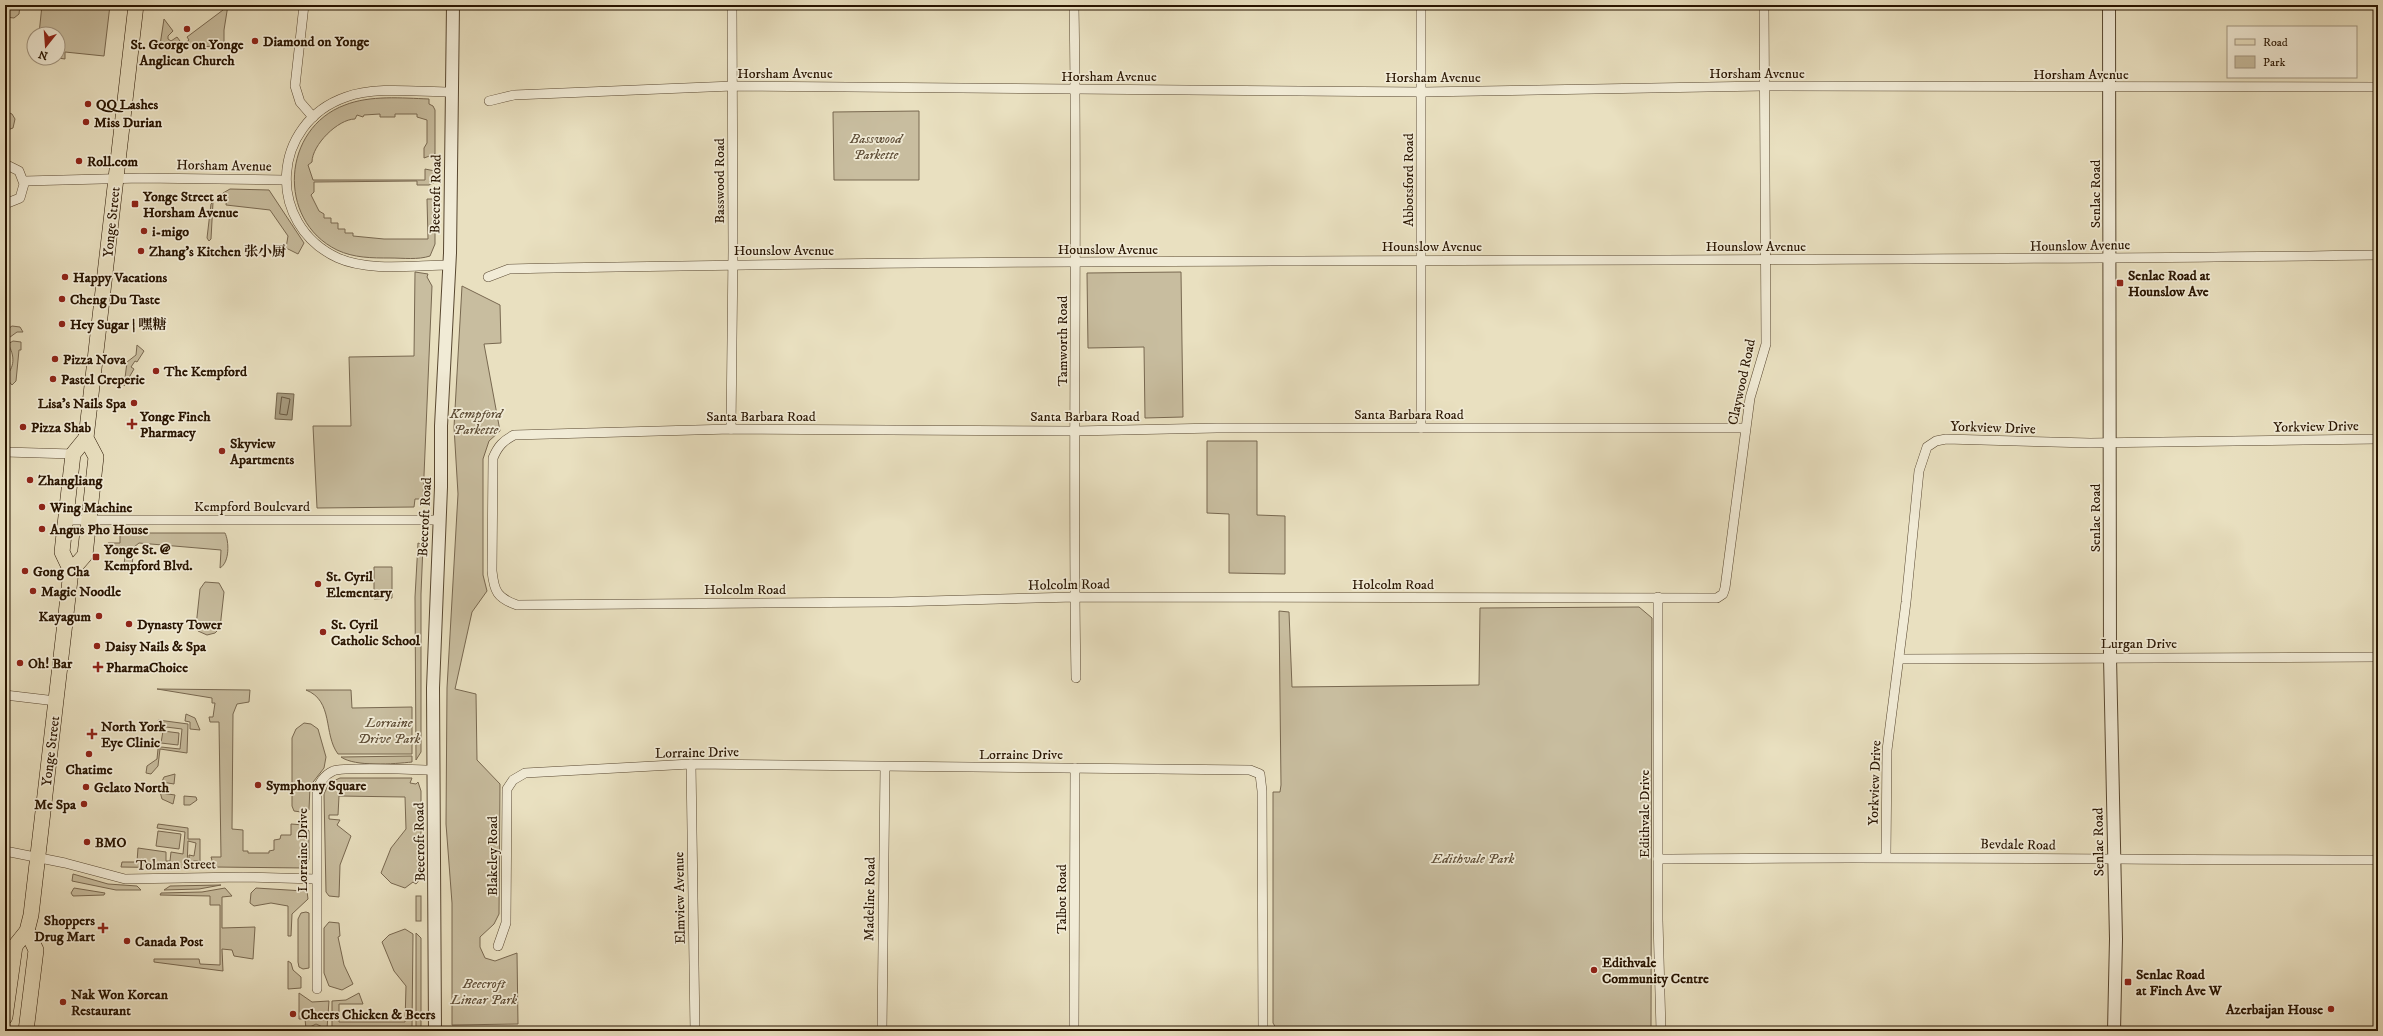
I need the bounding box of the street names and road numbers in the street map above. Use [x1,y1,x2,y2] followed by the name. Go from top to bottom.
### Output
[737,65,833,83] street label: Horsham Avenue
[1709,65,1805,83] street label: Horsham Avenue
[2033,66,2129,84] street label: Horsham Avenue
[1061,68,1157,86] street label: Horsham Avenue
[1385,69,1481,87] street label: Horsham Avenue
[1400,133,1418,227] street label: Abbotsford Road
[711,138,729,224] street label: Basswood Road
[426,154,446,234] street label: Beecroft Road
[176,156,272,176] street label: Horsham Avenue
[2087,160,2105,228] street label: Senlac Road
[99,185,125,258] street label: Yonge Street
[2030,236,2131,256] street label: Hounslow Avenue
[1382,238,1482,256] street label: Hounslow Avenue
[1706,238,1806,256] street label: Hounslow Avenue
[1058,241,1158,259] street label: Hounslow Avenue
[734,242,834,260] street label: Hounslow Avenue
[1054,296,1072,386] street label: Tamworth Road
[1724,338,1760,427] street label: Claywood Road
[1354,406,1464,424] street label: Santa Barbara Road
[706,408,816,426] street label: Santa Barbara Road
[1030,408,1140,426] street label: Santa Barbara Road
[2273,417,2359,437] street label: Yorkview Drive
[1950,418,2036,438] street label: Yorkview Drive
[414,477,436,557] street label: Beecroft Road
[2087,484,2105,552] street label: Senlac Road
[194,498,310,516] street label: Kempford Boulevard
[1028,575,1110,595] street label: Holcolm Road
[1352,576,1434,594] street label: Holcolm Road
[704,581,786,599] street label: Holcolm Road
[2101,635,2177,653] street label: Lurgan Drive
[38,714,64,787] street label: Yonge Street
[1865,740,1885,826] street label: Yorkview Drive
[655,743,739,763] street label: Lorraine Drive
[979,746,1063,764] street label: Lorraine Drive
[1636,770,1654,858] street label: Edithvale Drive
[410,802,430,882] street label: Beecroft Road
[294,808,312,892] street label: Lorraine Drive
[2089,808,2109,876] street label: Senlac Road
[484,816,502,896] street label: Blakeley Road
[1980,835,2056,855] street label: Bevdale Road
[670,851,690,944] street label: Elmview Avenue
[136,855,217,875] street label: Tolman Street
[860,857,880,941] street label: Madeline Road
[1053,864,1071,934] street label: Talbot Road

